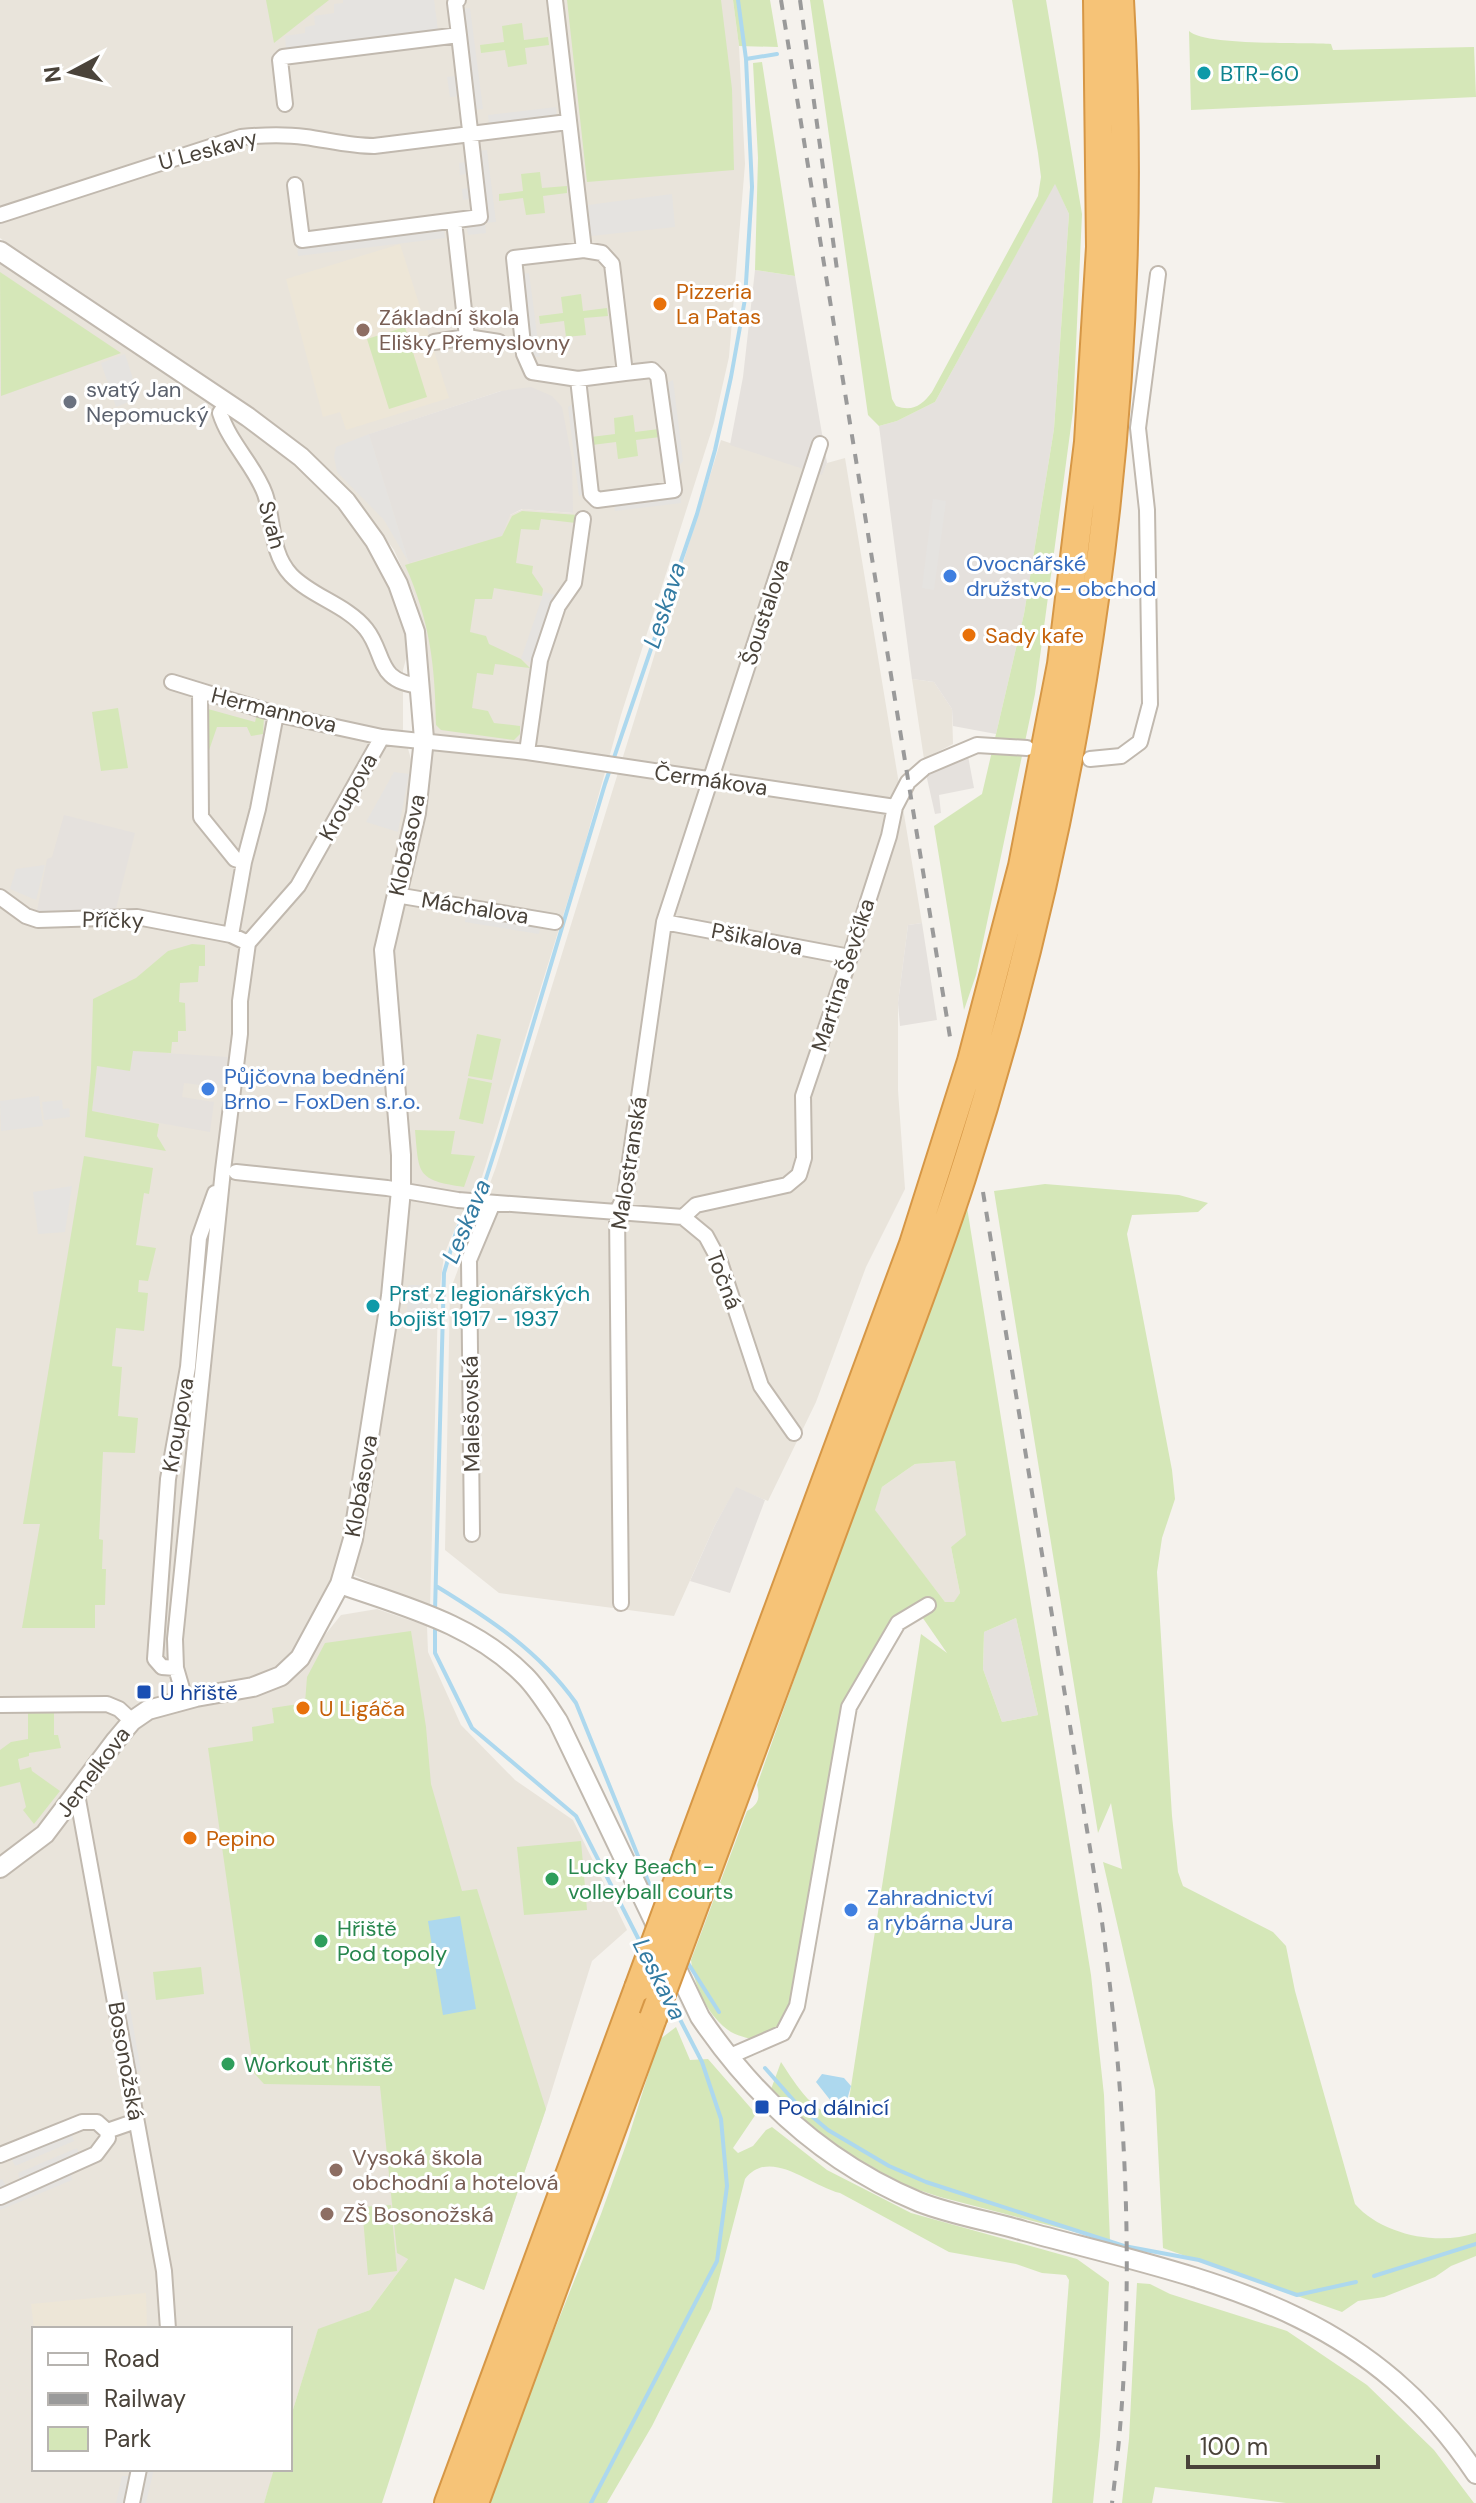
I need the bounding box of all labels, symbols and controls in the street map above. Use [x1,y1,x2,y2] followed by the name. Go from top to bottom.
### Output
[32,32,112,112] north arrow
[1220,59,1299,88] place label: BTR-60
[1195,64,1213,82] marker: BTR-60
[37,65,68,84] text: N
[155,123,261,177] street label: U Leskavy
[676,277,761,331] place label: Pizzeria La Patas
[651,295,669,313] marker: Pizzeria La Patas
[379,303,570,357] place label: Základní škola Elišky Přemyslovny
[354,321,372,339] marker: Základní škola Elišky Přemyslovny
[86,375,209,429] place label: svatý Jan Nepomucký
[61,393,79,411] marker: svatý Jan Nepomucký
[252,498,292,552] street label: Svah
[966,549,1156,603] place label: Ovocnářské družstvo - obchod
[734,555,796,669] street label: Šoustalova
[636,558,692,652] water label: Leskava
[941,567,959,585] marker: Ovocnářské družstvo - obchod
[985,621,1084,650] place label: Sady kafe
[960,626,978,644] marker: Sady kafe
[208,680,340,740] street label: Hermannova
[312,748,384,846] street label: Kroupova
[653,758,769,802] street label: Čermákova
[382,792,432,898] street label: Klobásova
[419,885,531,931] street label: Máchalova
[805,895,881,1055] street label: Martina Ševčíka
[82,905,144,935] street label: Příčky
[709,916,805,962] street label: Pšikalova
[224,1062,420,1116] place label: Půjčovna bednění Brno - FoxDen s.r.o.
[199,1080,217,1098] marker: Půjčovna bednění Brno - FoxDen s.r.o.
[604,1094,654,1232] street label: Malostranská
[434,1174,498,1268] water label: Leskava
[700,1247,748,1313] street label: Točná
[389,1279,590,1333] place label: Prsť z legionářských bojišť 1917 - 1937
[364,1297,382,1315] marker: Prsť z legionářských bojišť 1917 - 1937
[455,1356,487,1472] street label: Malešovská
[155,1375,201,1475] street label: Kroupova
[338,1433,384,1539] street label: Klobásova
[160,1678,238,1707] place label: U hřiště
[135,1683,153,1701] marker: U hřiště
[319,1694,405,1723] place label: U Ligáča
[294,1699,312,1717] marker: U Ligáča
[49,1721,137,1823] street label: Jemelkova
[206,1824,275,1853] place label: Pepino
[181,1829,199,1847] marker: Pepino
[568,1852,734,1906] place label: Lucky Beach - volleyball courts
[543,1870,561,1888] marker: Lucky Beach - volleyball courts
[867,1883,1013,1937] place label: Zahradnictví a rybárna Jura
[842,1901,860,1919] marker: Zahradnictví a rybárna Jura
[337,1914,447,1968] place label: Hřiště Pod topoly
[312,1932,330,1950] marker: Hřiště Pod topoly
[626,1933,694,2025] water label: Leskava
[101,1999,151,2123] street label: Bosonožská
[244,2050,393,2079] place label: Workout hřiště
[219,2055,237,2073] marker: Workout hřiště
[778,2093,889,2122] place label: Pod dálnicí
[753,2098,771,2116] marker: Pod dálnicí
[352,2143,559,2197] place label: Vysoká škola obchodní a hotelová
[327,2161,345,2179] marker: Vysoká škola obchodní a hotelová
[343,2200,494,2229] place label: ZŠ Bosonožská
[318,2205,336,2223] marker: ZŠ Bosonožská
[32,2327,292,2471] legend
[104,2343,160,2374] text: Road
[104,2383,186,2414] text: Railway
[1188,2419,1378,2469] scale bar
[104,2423,151,2454] text: Park
[1200,2431,1268,2462] text: 100 m

